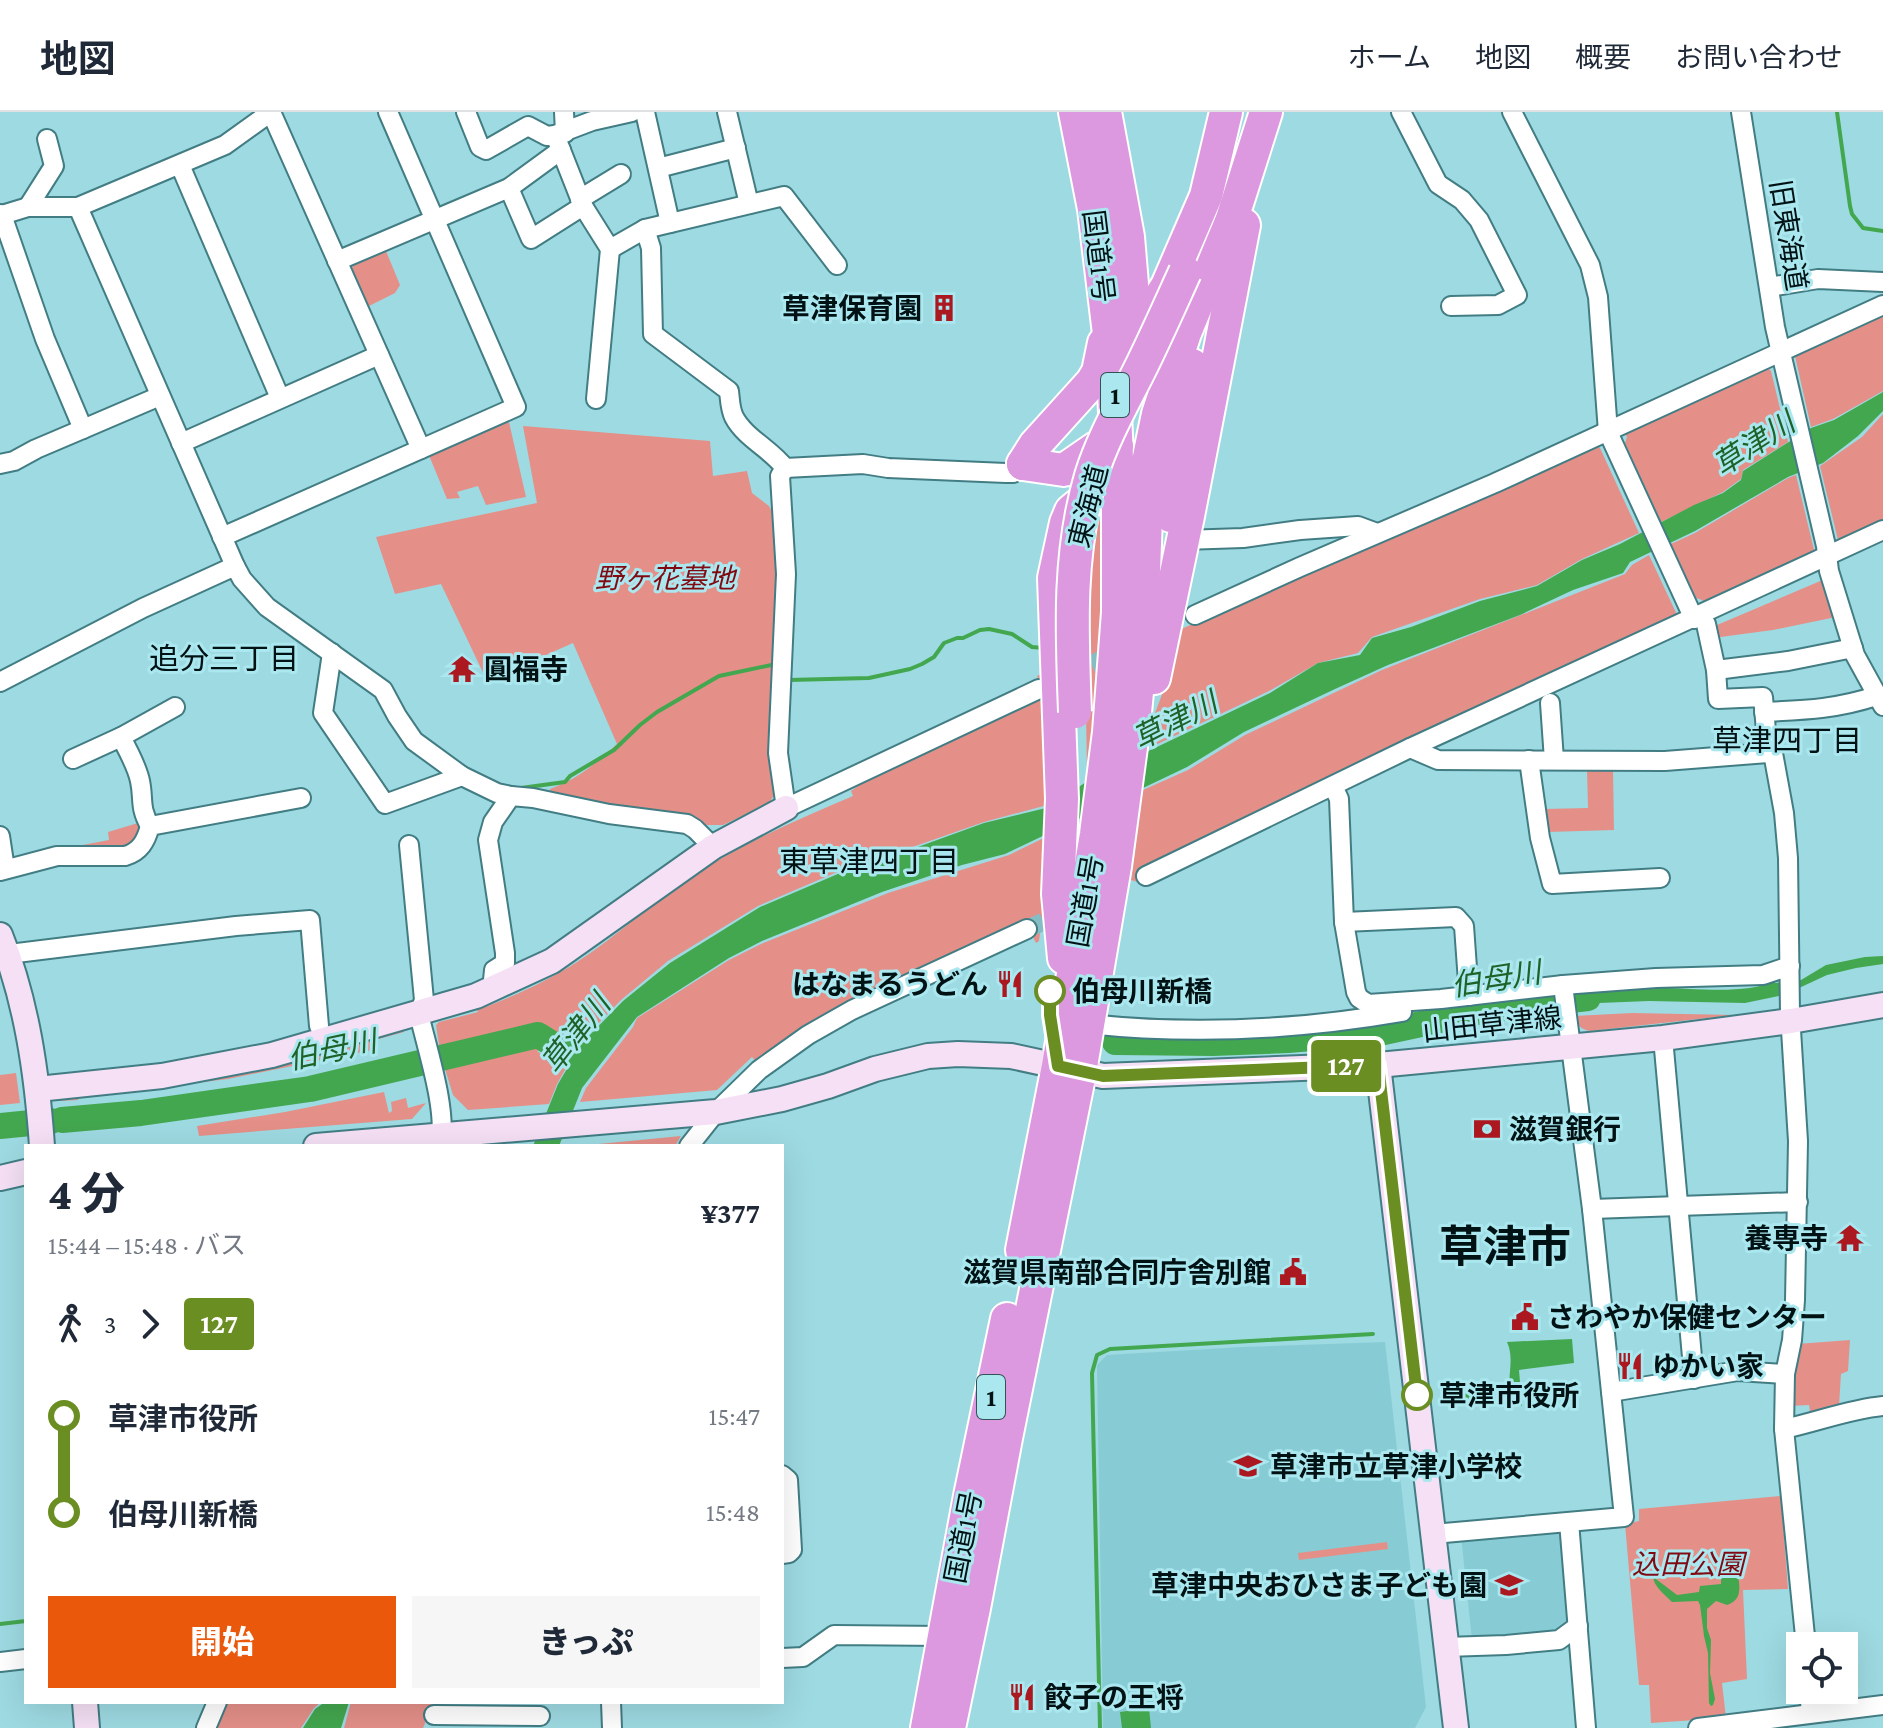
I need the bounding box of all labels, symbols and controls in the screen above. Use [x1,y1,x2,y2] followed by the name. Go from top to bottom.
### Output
[40,38,116,80] text: 地図
[1348,42,1431,73] text: ホーム
[1475,42,1531,73] text: 地図
[1575,42,1631,73] text: 概要
[1675,42,1843,73] text: お問い合わせ
[1764,177,1813,293] street label: 旧東海道
[1077,208,1120,304] street label: 国道1号
[782,293,922,324] place label: 草津保育園
[929,293,959,323] building icon: 草津保育園
[1101,373,1129,417] road number: 1
[1707,404,1803,482] water label: 草津川
[1063,462,1114,551] street label: 東海道
[595,563,738,594] park label: 野ヶ花墓地
[149,642,299,675] district label: 追分三丁目
[447,654,477,684] temple icon: 圓福寺
[484,654,568,685] place label: 圓福寺
[1127,684,1225,756] water label: 草津川
[1712,724,1862,757] district label: 草津四丁目
[779,845,959,878] district label: 東草津四丁目
[1062,852,1109,950] street label: 国道1号
[1449,955,1546,1002] water label: 伯母川
[792,969,988,1000] place label: はなまるうどん
[995,969,1025,999] restaurant icon: はなまるうどん
[1035,976,1065,1006] marker: 伯母川新橋
[1072,976,1212,1007] place label: 伯母川新橋
[535,986,618,1079] water label: 草津川
[1421,1002,1563,1047] street label: 山田草津線
[284,1023,382,1075] water label: 伯母川
[1300,1040,1392,1092] line badge: 127
[1327,1050,1365,1081] text: 127
[1472,1114,1502,1144] bank icon: 滋賀銀行
[1509,1114,1621,1145] place label: 滋賀銀行
[48,1170,125,1218] text: 4 分
[701,1196,760,1229] text: ¥377
[1439,1223,1571,1271] district label: 草津市
[1744,1223,1828,1254] place label: 養専寺
[1835,1223,1865,1253] temple icon: 養専寺
[48,1231,246,1260] text: 15:44 – 15:48 · バス
[963,1257,1271,1288] place label: 滋賀県南部合同庁舎別館
[1278,1257,1308,1287] public building icon: 滋賀県南部合同庁舎別館
[48,1302,92,1346] icon: walk
[128,1302,172,1346] icon: forward
[1510,1302,1540,1332] public building icon: さわやか保健センター
[1547,1302,1827,1333] place label: さわやか保健センター
[200,1308,238,1339] text: 127
[104,1310,116,1339] text: 3
[1615,1351,1645,1381] restaurant icon: ゆかい家
[1652,1351,1764,1382] place label: ゆかい家
[977,1375,1005,1419] road number: 1
[1402,1380,1432,1410] marker: 草津市役所
[1439,1380,1579,1411] place label: 草津市役所
[108,1402,258,1435] text: 草津市役所
[709,1402,760,1431] text: 15:47
[1233,1451,1263,1481] school or university icon: 草津市立草津小学校
[1270,1451,1522,1482] place label: 草津市立草津小学校
[939,1488,988,1586] street label: 国道1号
[108,1498,258,1531] text: 伯母川新橋
[706,1498,760,1527] text: 15:48
[1632,1549,1748,1580] park label: 込田公園
[1151,1570,1487,1601] place label: 草津中央おひさま子ども園
[1494,1570,1524,1600] school or university icon: 草津中央おひさま子ども園
[48,1596,396,1688] button: 開始
[412,1596,760,1688] button: きっぷ
[1786,1632,1858,1704] map controls
[1786,1632,1858,1704] button: locate
[1007,1682,1037,1712] restaurant icon: 餃子の王将
[1044,1682,1184,1713] place label: 餃子の王将

